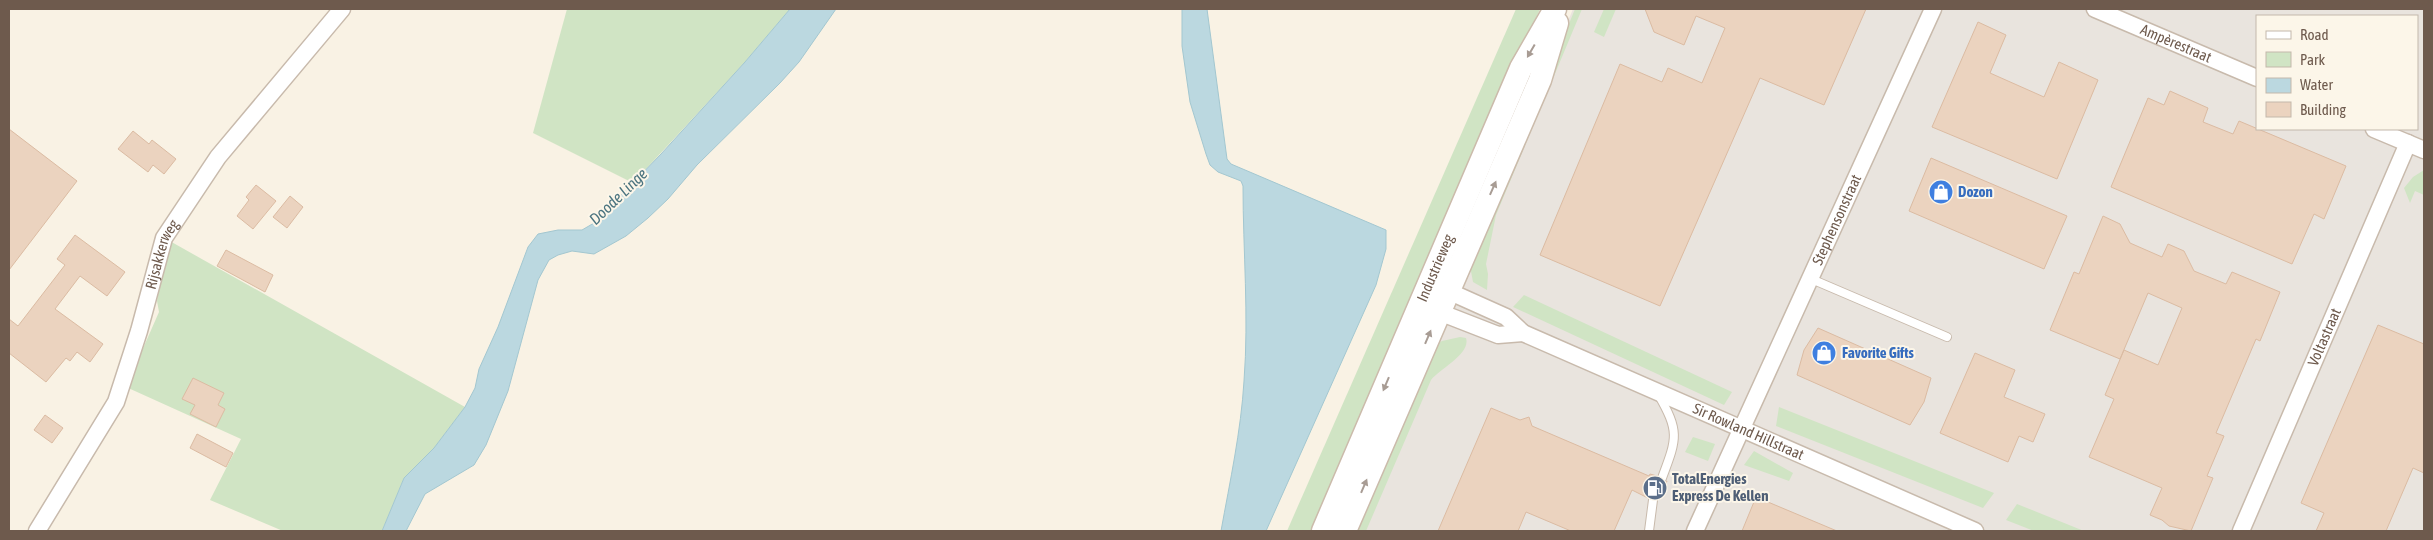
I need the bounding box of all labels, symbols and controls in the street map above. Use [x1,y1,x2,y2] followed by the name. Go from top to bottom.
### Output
[2256,15,2418,130] legend
[2138,20,2214,66] street label: Ampèrestraat
[2300,26,2329,43] text: Road
[1526,45,1535,58] one-way arrow
[2300,51,2325,68] text: Park
[2300,76,2333,93] text: Water
[2300,101,2346,118] text: Building
[585,164,651,229] water label: Doode Linge
[1808,172,1864,267] street label: Stephensonstraat
[1928,179,1954,205] shop icon: Dozon
[1490,181,1498,195] one-way arrow
[1958,183,1993,200] place label: Dozon
[142,216,182,291] street label: Rijsakkerweg
[1413,231,1457,304] street label: Industrieweg
[2304,305,2344,369] street label: Voltastraat
[1425,330,1433,344] one-way arrow
[1811,340,1837,366] shop icon: Favorite Gifts
[1842,344,1915,361] place label: Favorite Gifts
[1381,377,1389,391] one-way arrow
[1691,400,1807,463] street label: Sir Rowland Hillstraat
[1672,470,1768,504] place label: TotalEnergies Express De Kellen
[1642,475,1668,501] fuel station icon: TotalEnergies Express De Kellen
[1361,479,1369,493] one-way arrow

